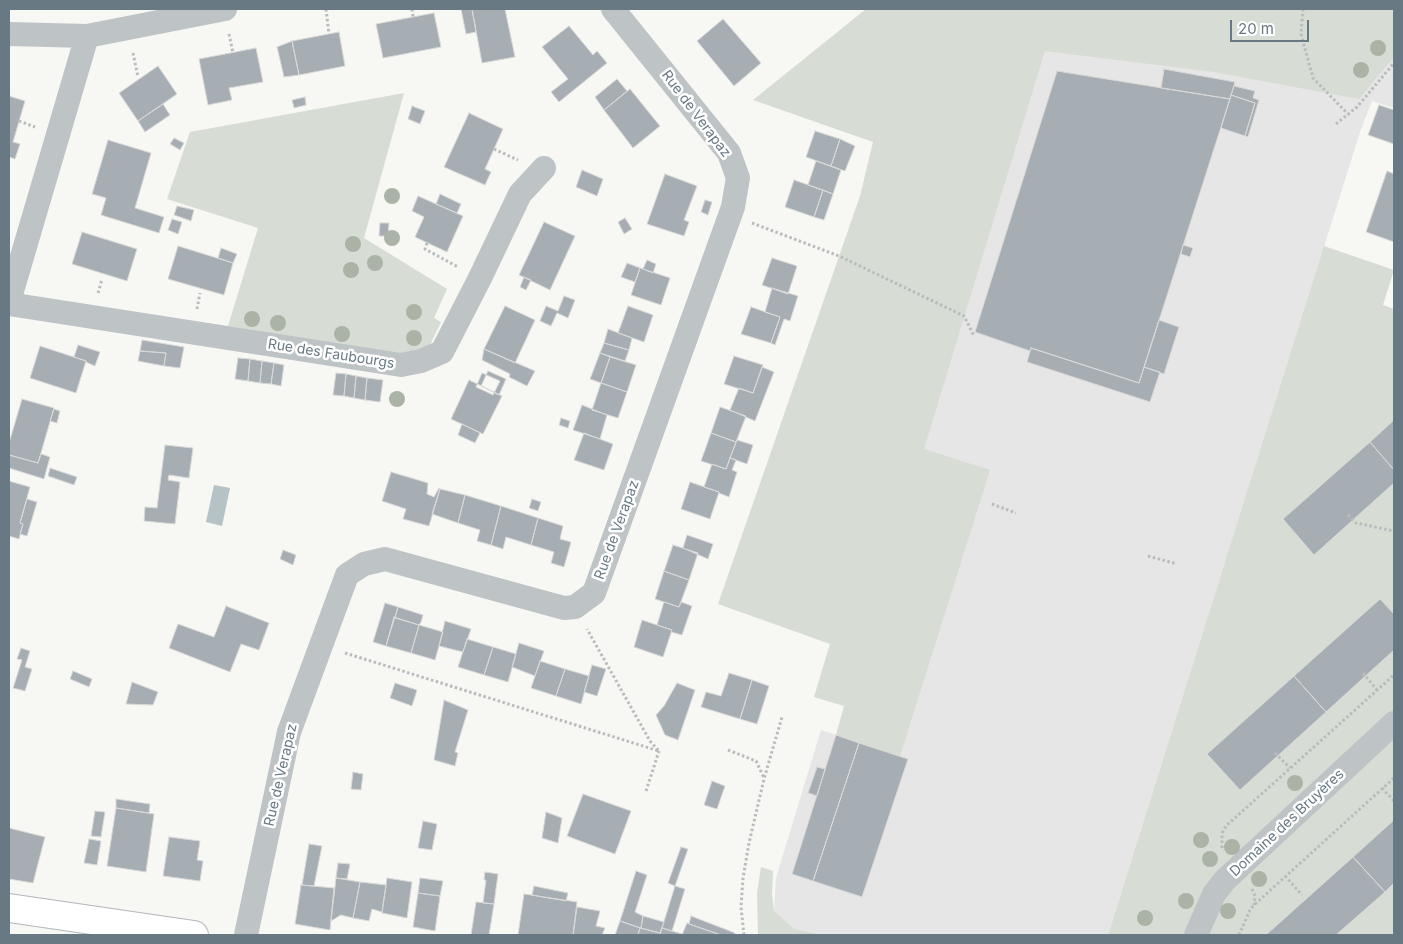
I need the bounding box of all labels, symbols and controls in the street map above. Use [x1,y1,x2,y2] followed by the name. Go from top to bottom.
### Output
[1233,10,1312,42] scale bar
[1238,19,1274,38] text: 20 m
[658,67,734,161] street label: Rue de Verapaz
[267,336,395,372] street label: Rue des Faubourgs
[591,478,643,582] street label: Rue de Verapaz
[261,722,301,828] street label: Rue de Verapaz
[1227,766,1347,880] street label: Domaine des Bruyères

